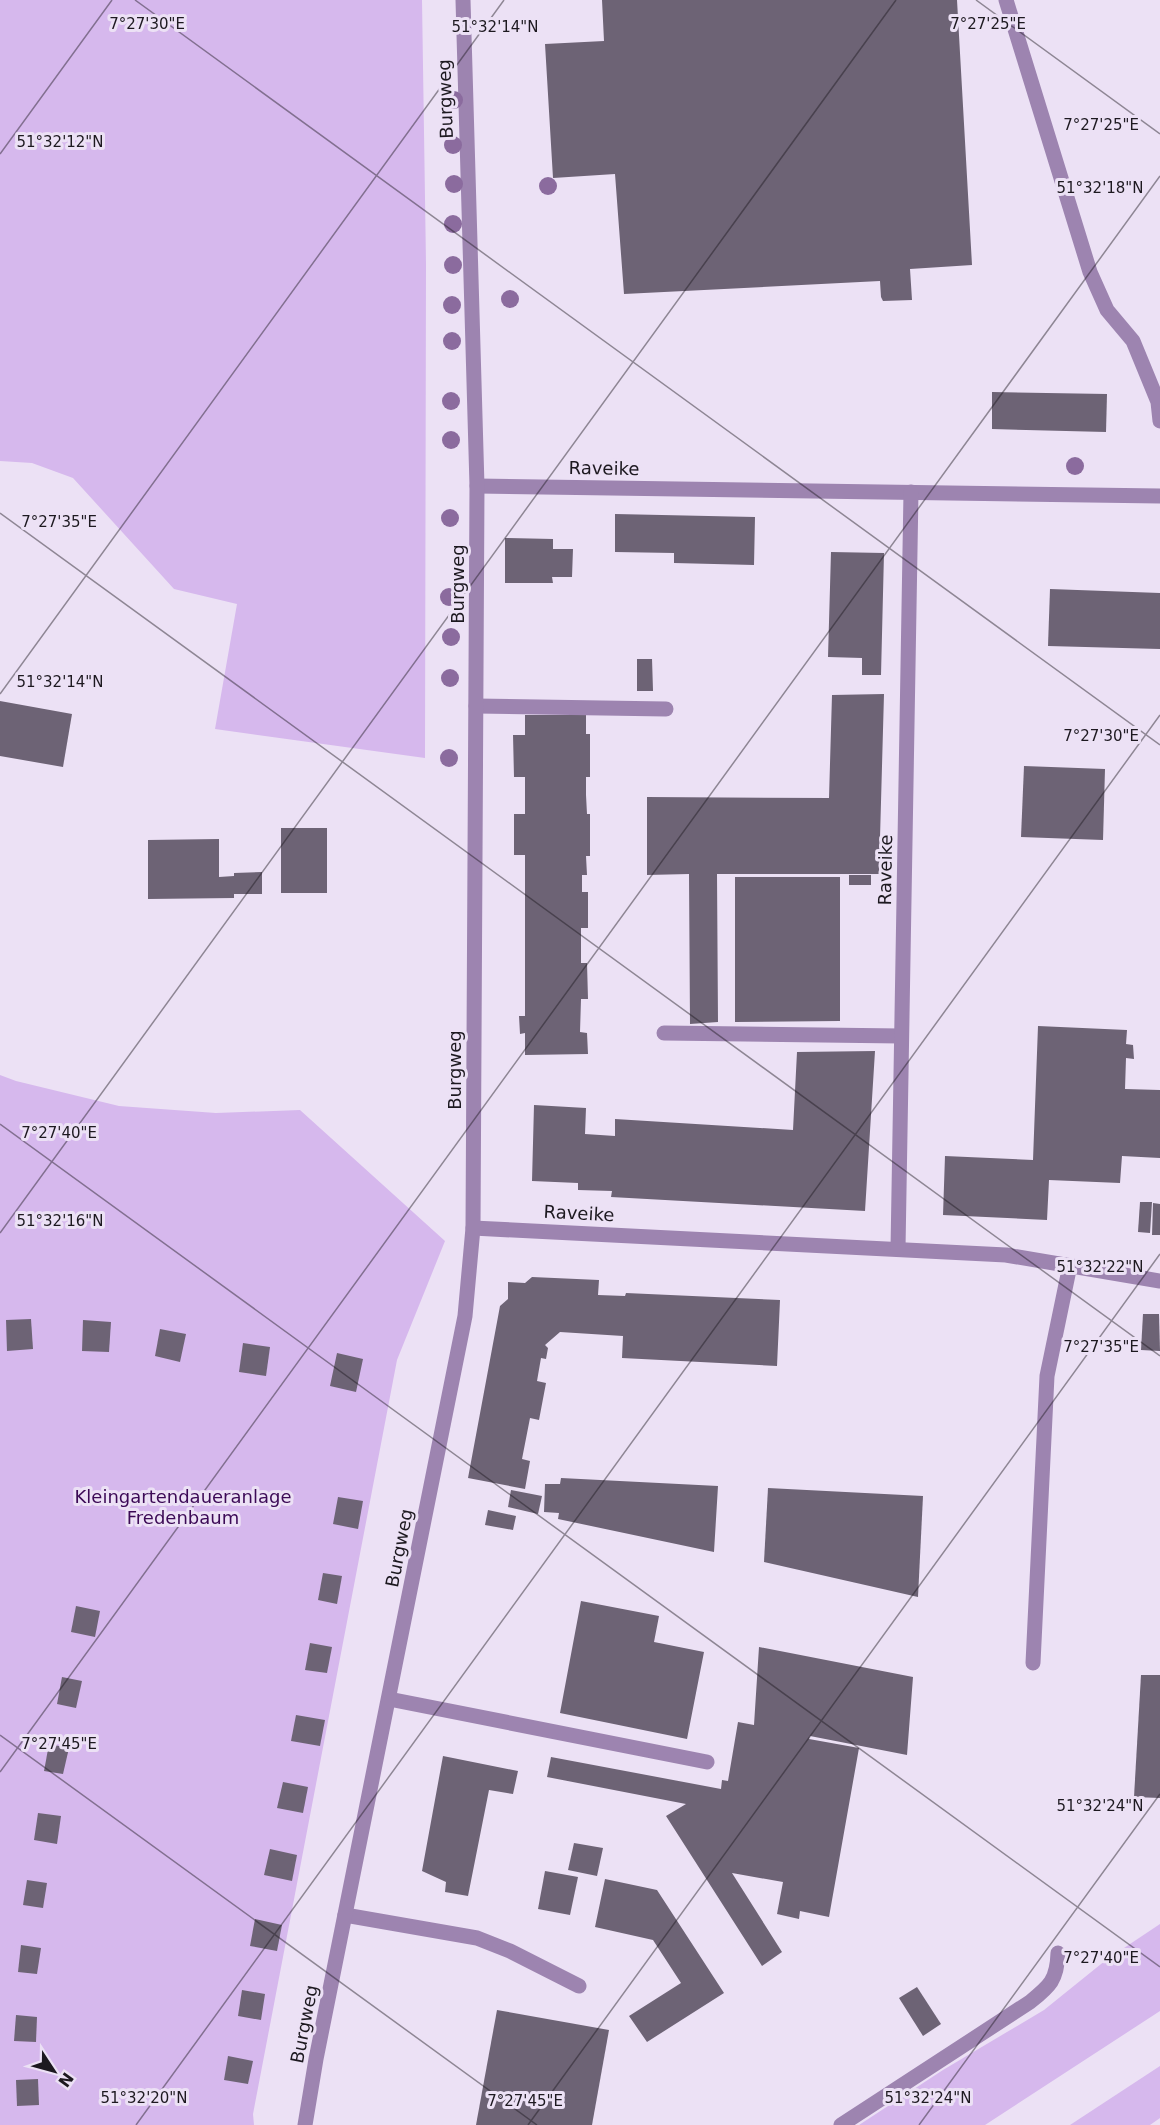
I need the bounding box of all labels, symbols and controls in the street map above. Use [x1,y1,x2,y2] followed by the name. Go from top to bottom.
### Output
[109,15,185,33] text: 7°27'30"E
[950,15,1026,33] text: 7°27'25"E
[451,18,539,36] text: 51°32'14"N
[433,59,457,139] street label: Burgweg
[1063,116,1139,134] text: 7°27'25"E
[16,133,104,151] text: 51°32'12"N
[1056,179,1144,197] text: 51°32'18"N
[568,457,640,479] street label: Raveike
[21,513,97,531] text: 7°27'35"E
[447,544,468,624] street label: Burgweg
[16,673,104,691] text: 51°32'14"N
[1063,727,1139,745] text: 7°27'30"E
[874,834,896,906] street label: Raveike
[444,1030,465,1110] street label: Burgweg
[21,1124,97,1142] text: 7°27'40"E
[543,1201,615,1225] street label: Raveike
[16,1212,104,1230] text: 51°32'16"N
[1056,1258,1144,1276] text: 51°32'22"N
[1063,1338,1139,1356] text: 7°27'35"E
[75,1486,292,1528] park label: Kleingartendaueranlage Fredenbaum
[381,1507,417,1589] street label: Burgweg
[21,1735,97,1753] text: 7°27'45"E
[1056,1797,1144,1815] text: 51°32'24"N
[1063,1949,1139,1967] text: 7°27'40"E
[286,1983,322,2065] street label: Burgweg
[24,2041,84,2101] north arrow
[54,2069,77,2091] text: N
[100,2089,188,2107] text: 51°32'20"N
[884,2089,972,2107] text: 51°32'24"N
[487,2092,563,2110] text: 7°27'45"E

